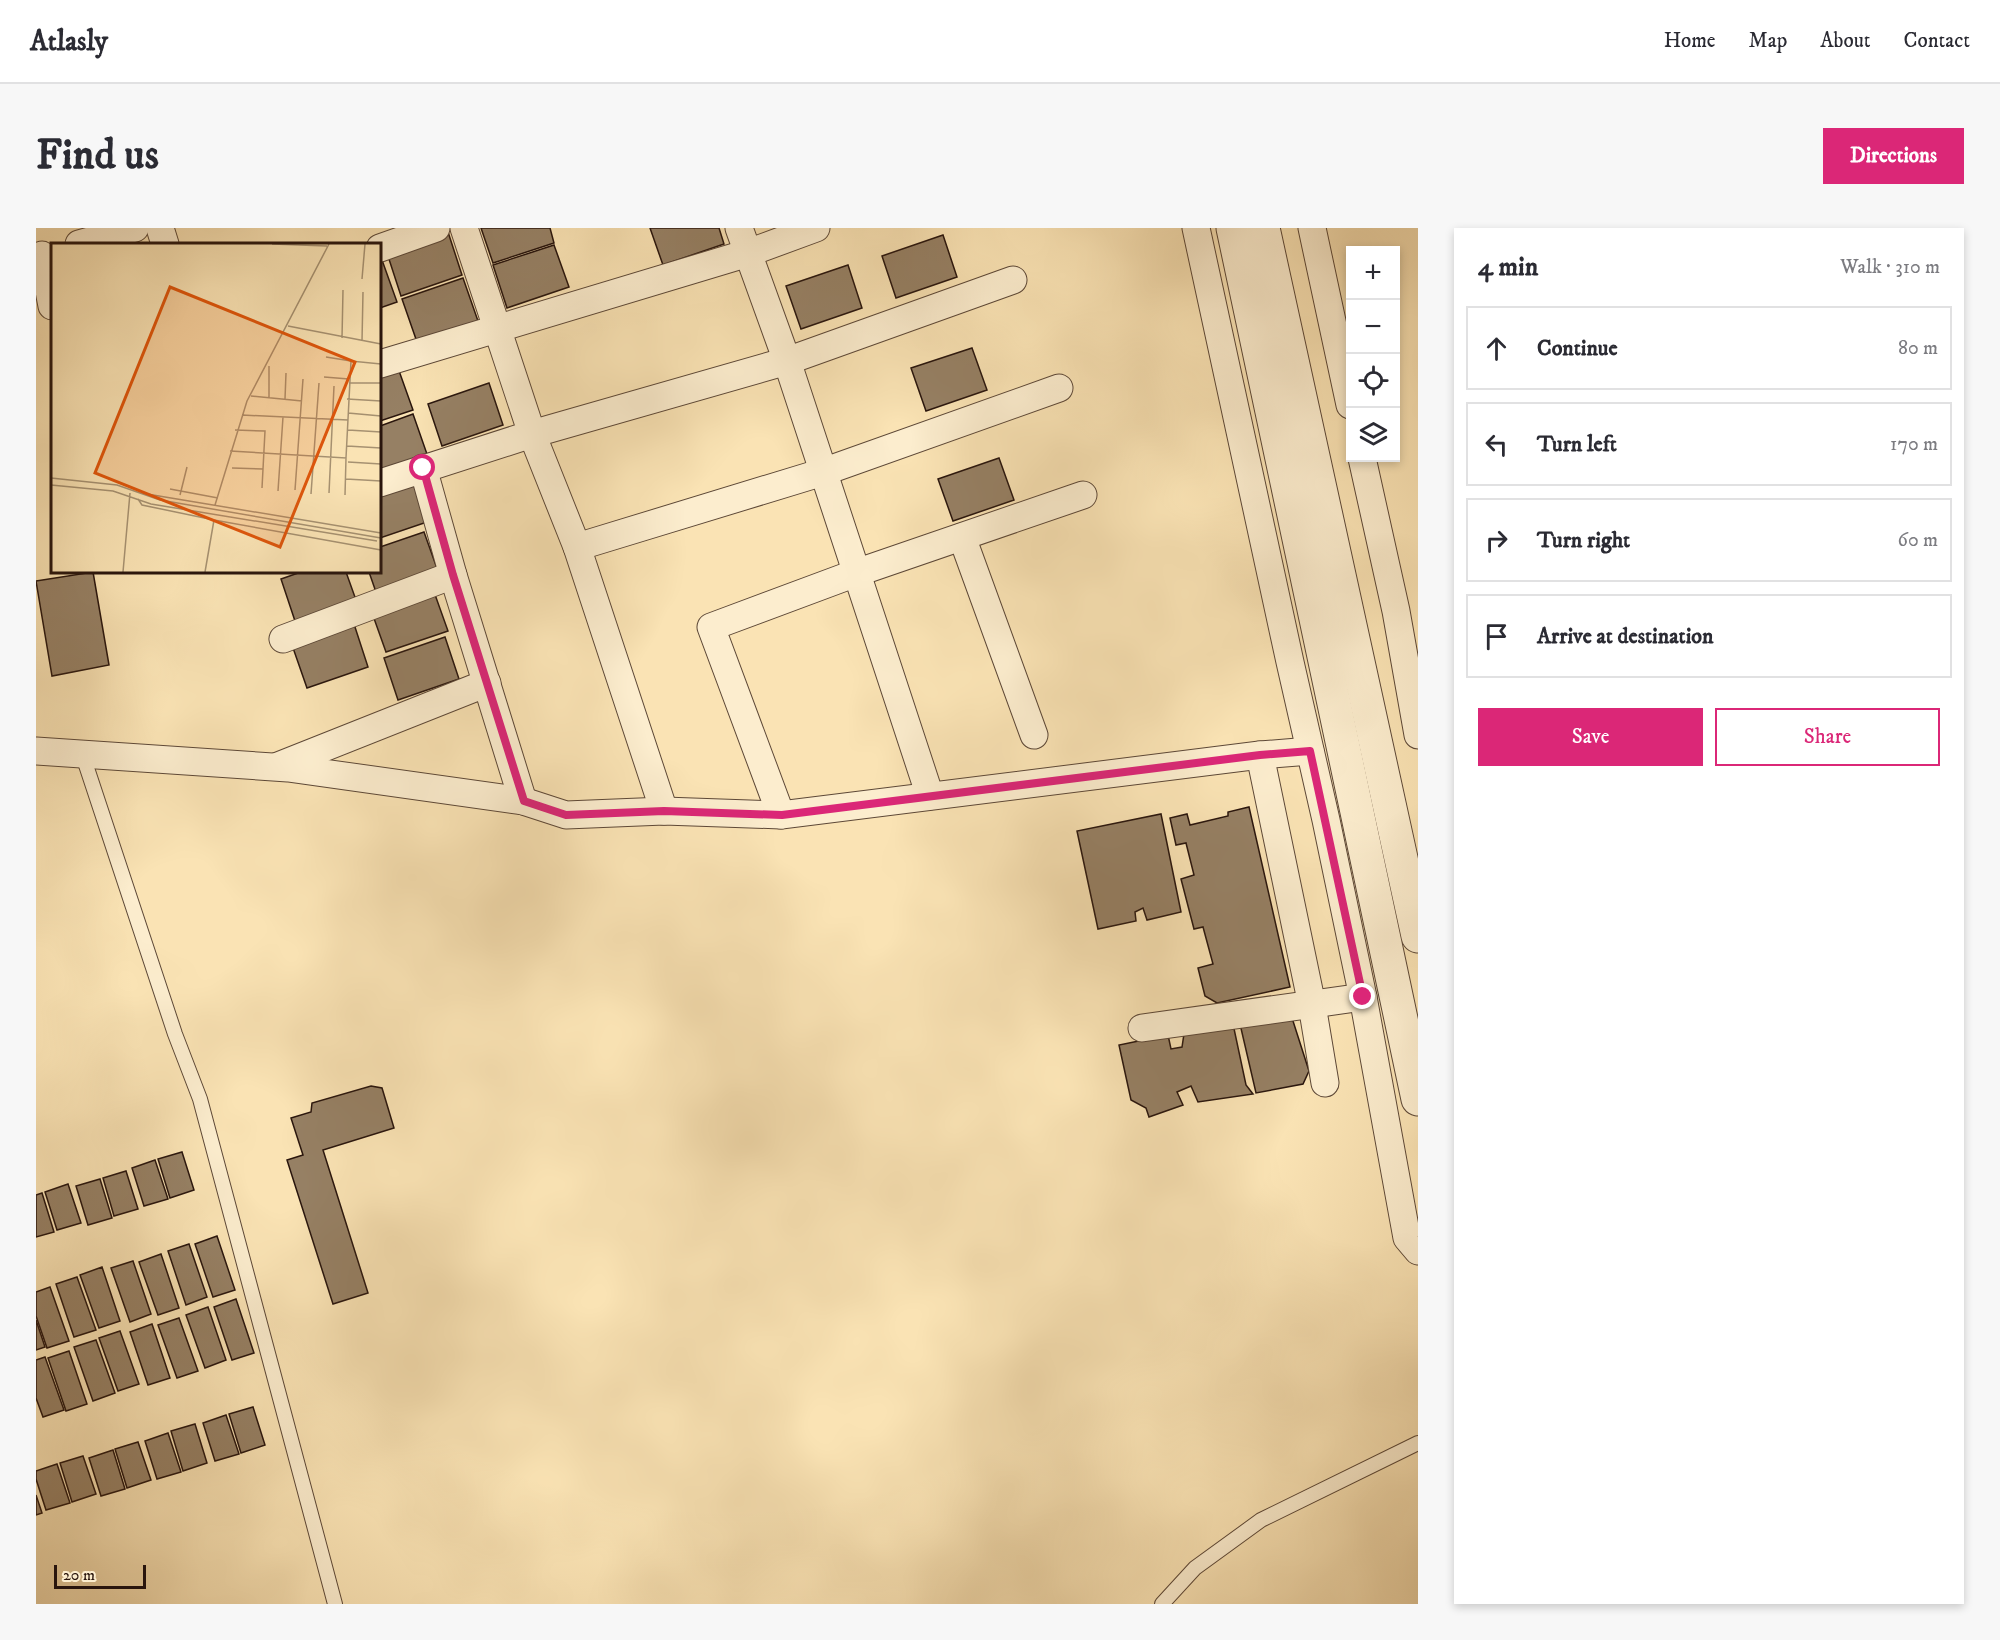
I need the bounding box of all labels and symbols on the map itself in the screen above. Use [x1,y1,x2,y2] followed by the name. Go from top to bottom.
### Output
[51,243,381,573] inset map
[409,454,435,480] route start
[1349,983,1375,1009] route end
[54,1562,146,1590] scale bar

